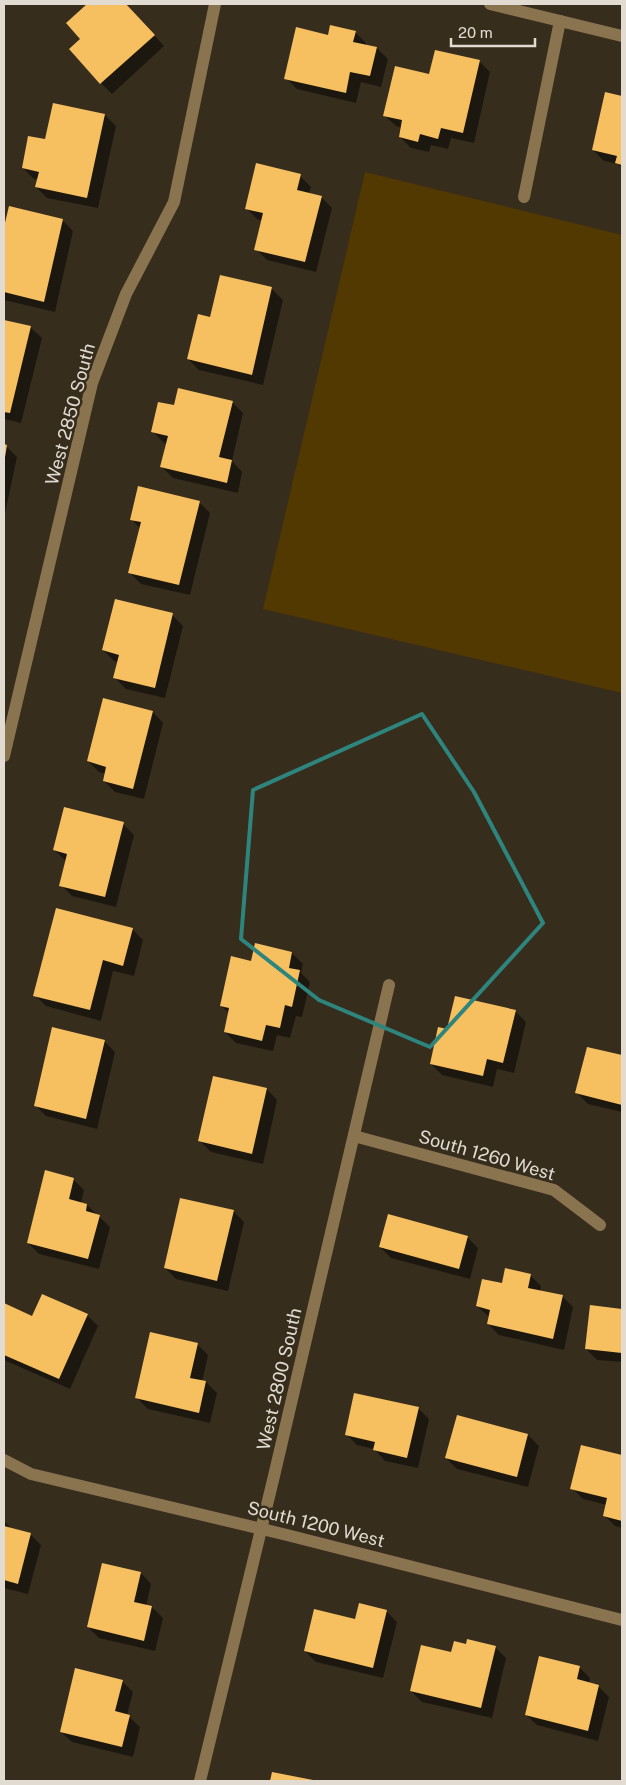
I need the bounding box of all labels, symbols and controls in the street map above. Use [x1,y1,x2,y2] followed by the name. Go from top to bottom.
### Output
[451,15,535,47] scale bar
[458,24,493,41] text: 20 m
[41,341,99,487] street label: West 2850 South
[416,1125,558,1185] street label: South 1260 West
[252,1306,306,1452] street label: West 2800 South
[245,1497,387,1551] street label: South 1200 West

